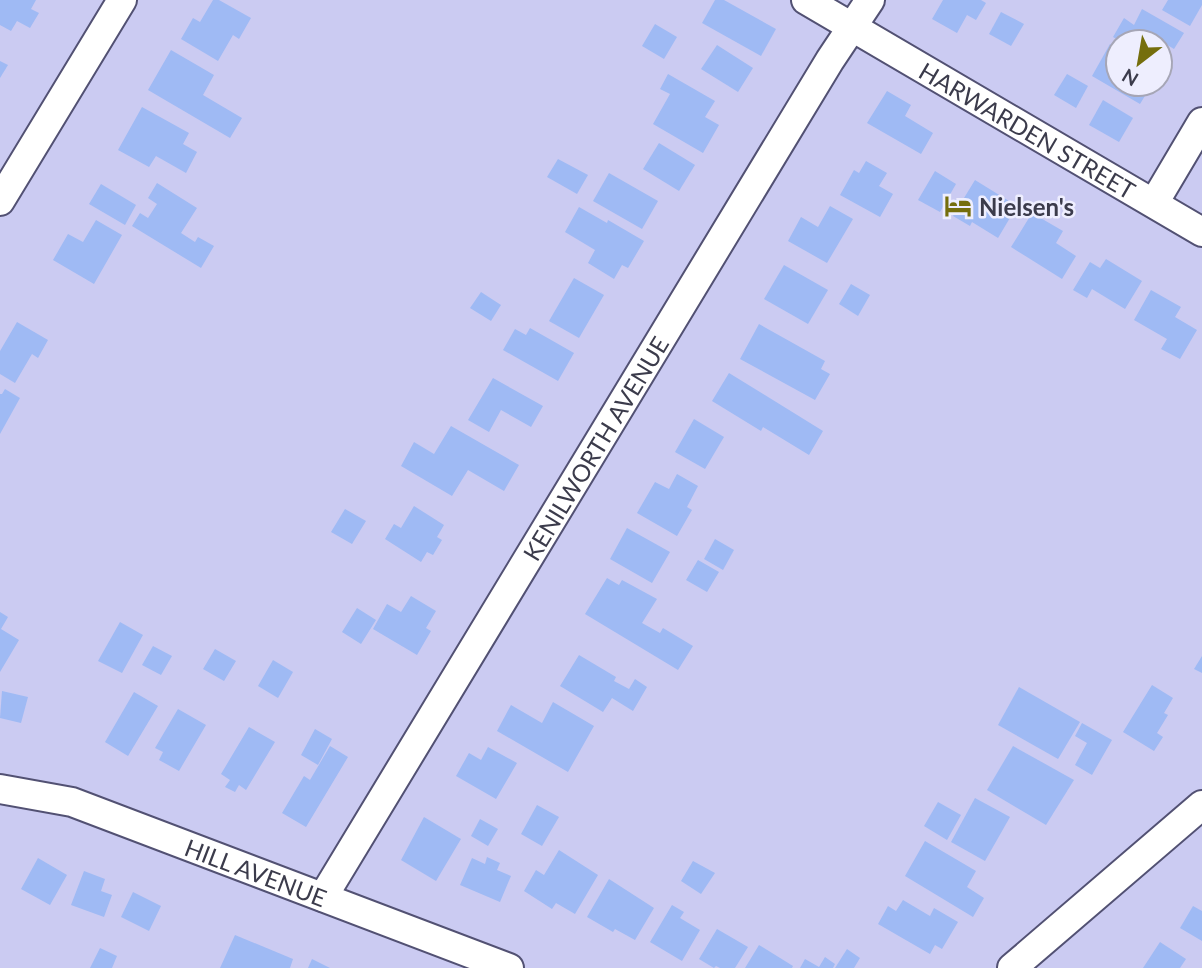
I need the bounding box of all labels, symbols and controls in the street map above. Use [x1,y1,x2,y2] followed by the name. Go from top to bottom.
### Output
[1104,28,1174,98] north arrow
[915,56,1141,204] street label: HARWARDEN STREET
[943,191,973,221] hotel icon: Nielsen's
[979,192,1074,221] place label: Nielsen's
[516,331,674,565] street label: KENILWORTH AVENUE
[181,832,331,912] street label: HILL AVENUE

